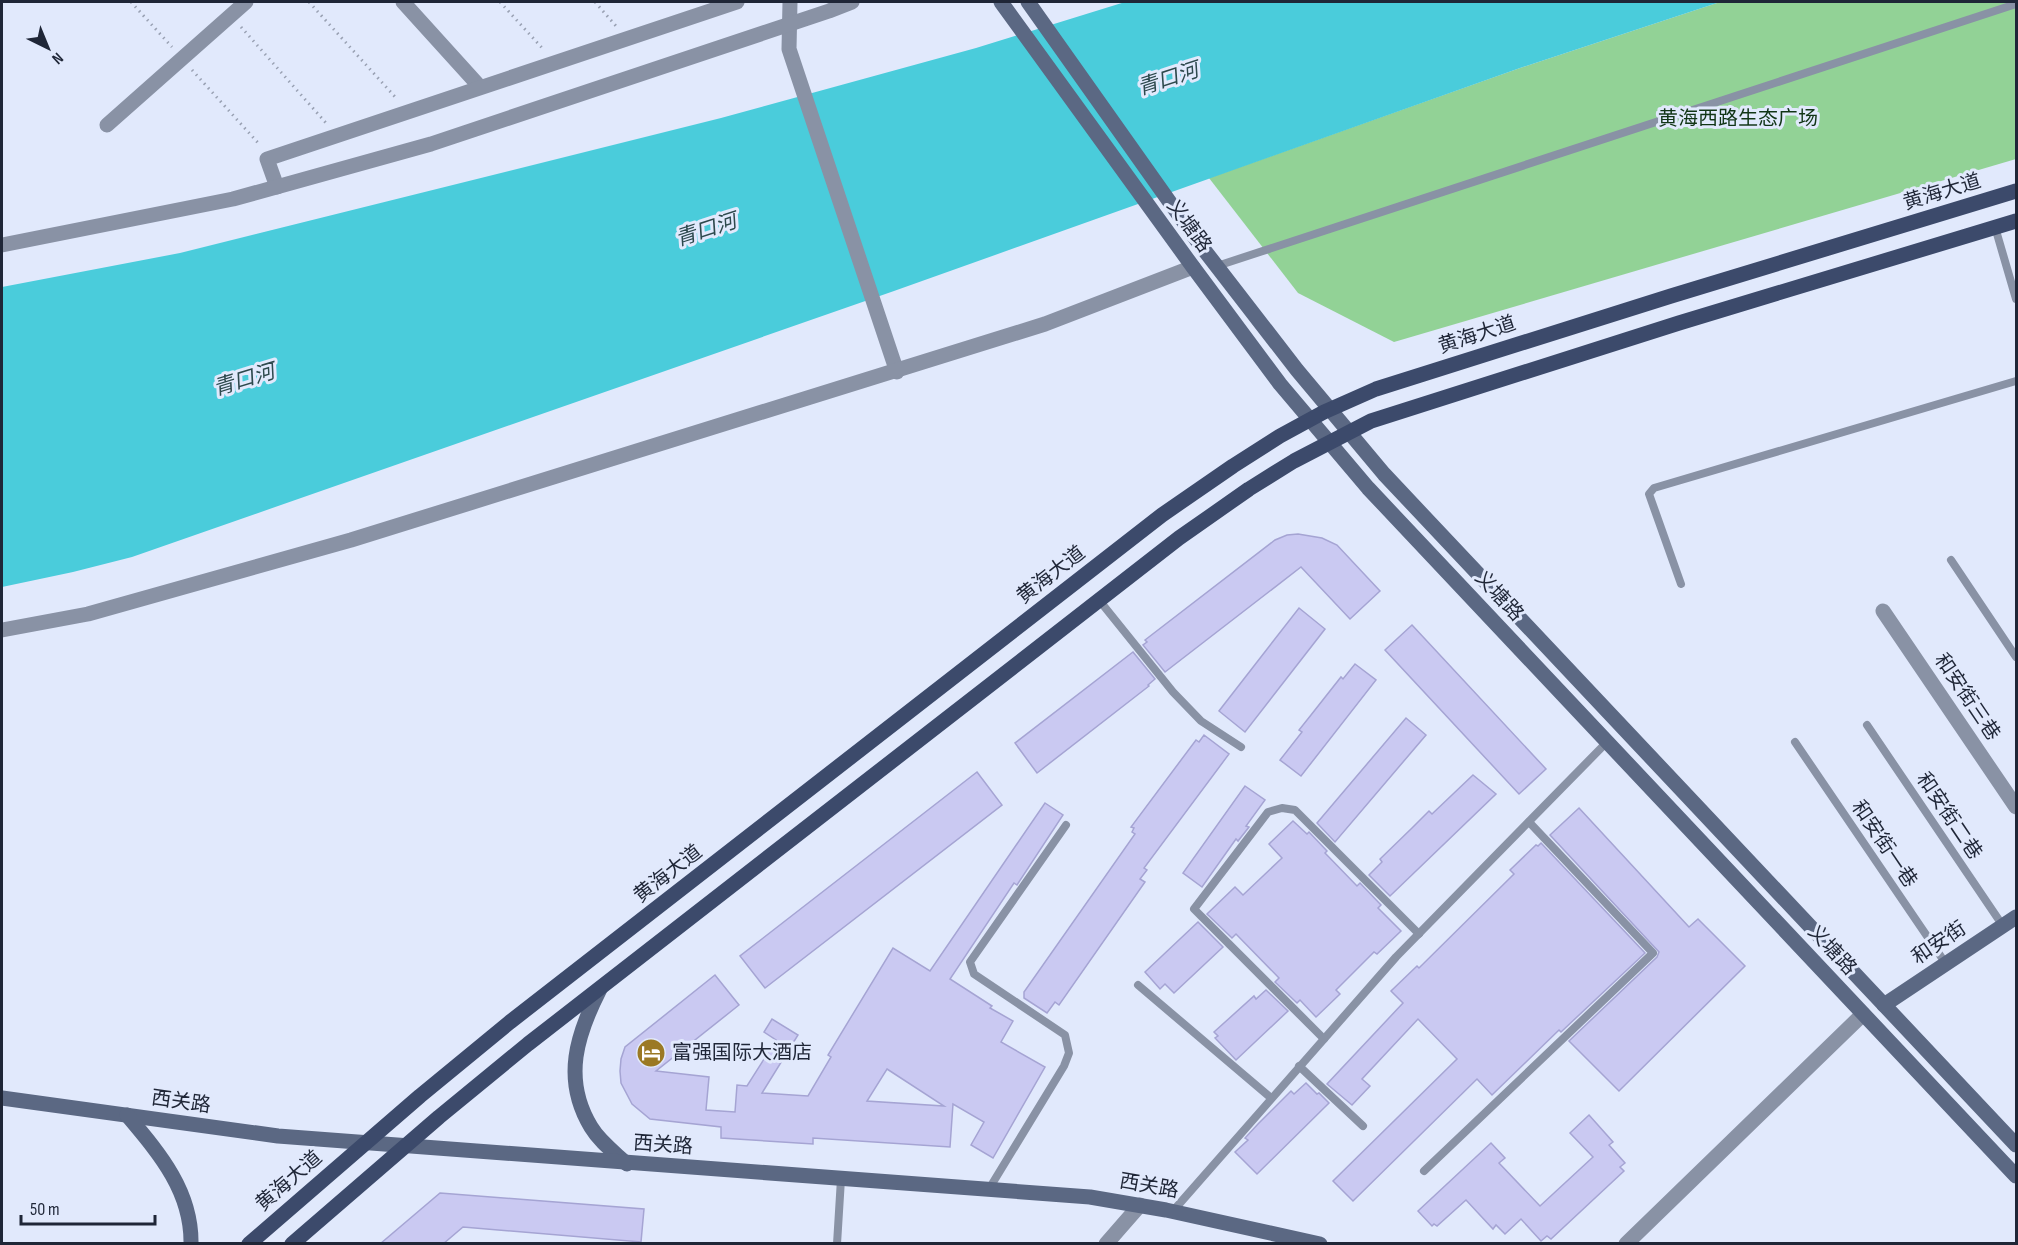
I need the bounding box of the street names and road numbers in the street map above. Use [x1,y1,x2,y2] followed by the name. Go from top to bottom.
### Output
[1900,169,1984,215] street label: 黄海大道
[1162,195,1216,257] street label: 义塘路
[1435,311,1519,359] street label: 黄海大道
[1012,541,1090,609] street label: 黄海大道
[1470,566,1528,626] street label: 义塘路
[1929,649,2005,745] street label: 和安街三巷
[1911,768,1987,864] street label: 和安街二巷
[1846,796,1922,892] street label: 和安街一巷
[629,840,707,908] street label: 黄海大道
[1907,916,1971,970] street label: 和安街
[1803,920,1861,980] street label: 义塘路
[150,1086,212,1118] street label: 西关路
[632,1131,694,1159] street label: 西关路
[251,1146,327,1216] street label: 黄海大道
[1117,1169,1181,1203] street label: 西关路

